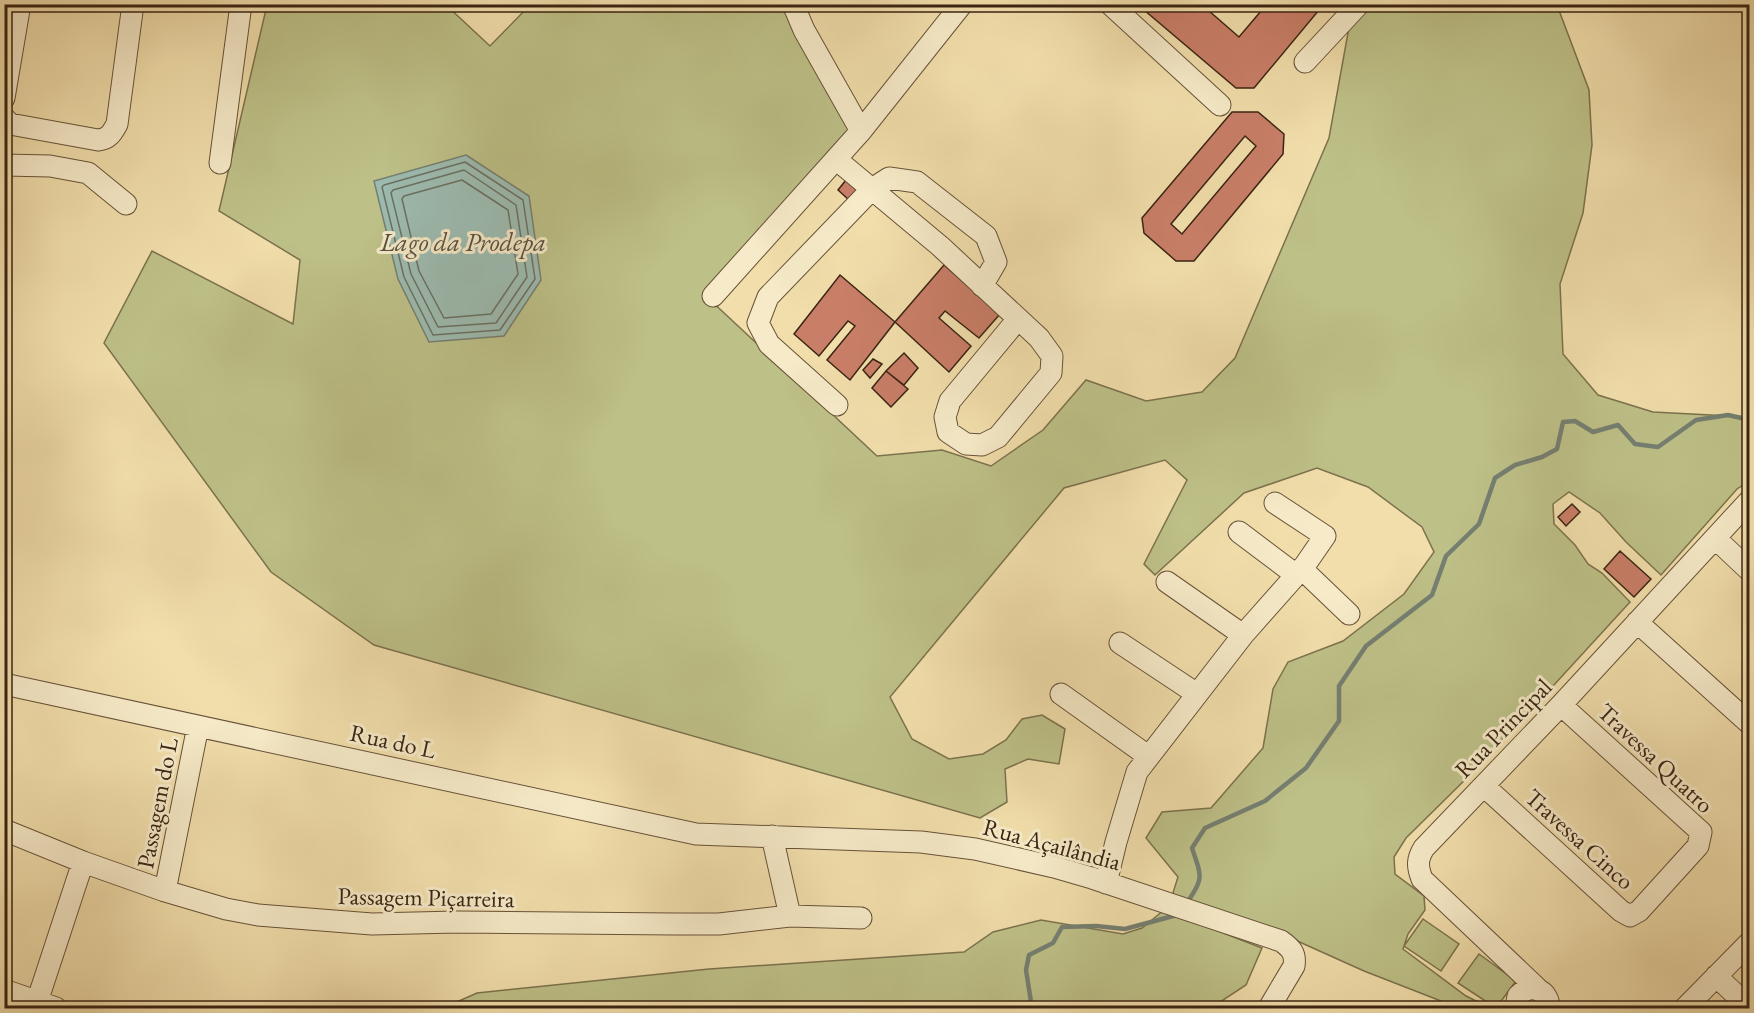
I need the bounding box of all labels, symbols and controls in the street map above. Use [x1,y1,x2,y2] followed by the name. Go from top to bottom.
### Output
[379,225,546,259] water label: Lago da Prodepa
[1448,671,1558,784] street label: Rua Principal
[1591,696,1721,820] street label: Travessa Quatro
[347,717,439,765] street label: Rua do L
[129,735,185,871] street label: Passagem do L
[1519,782,1641,896] street label: Travessa Cinco
[980,811,1125,877] street label: Rua Açailândia
[337,880,515,914] street label: Passagem Piçarreira

